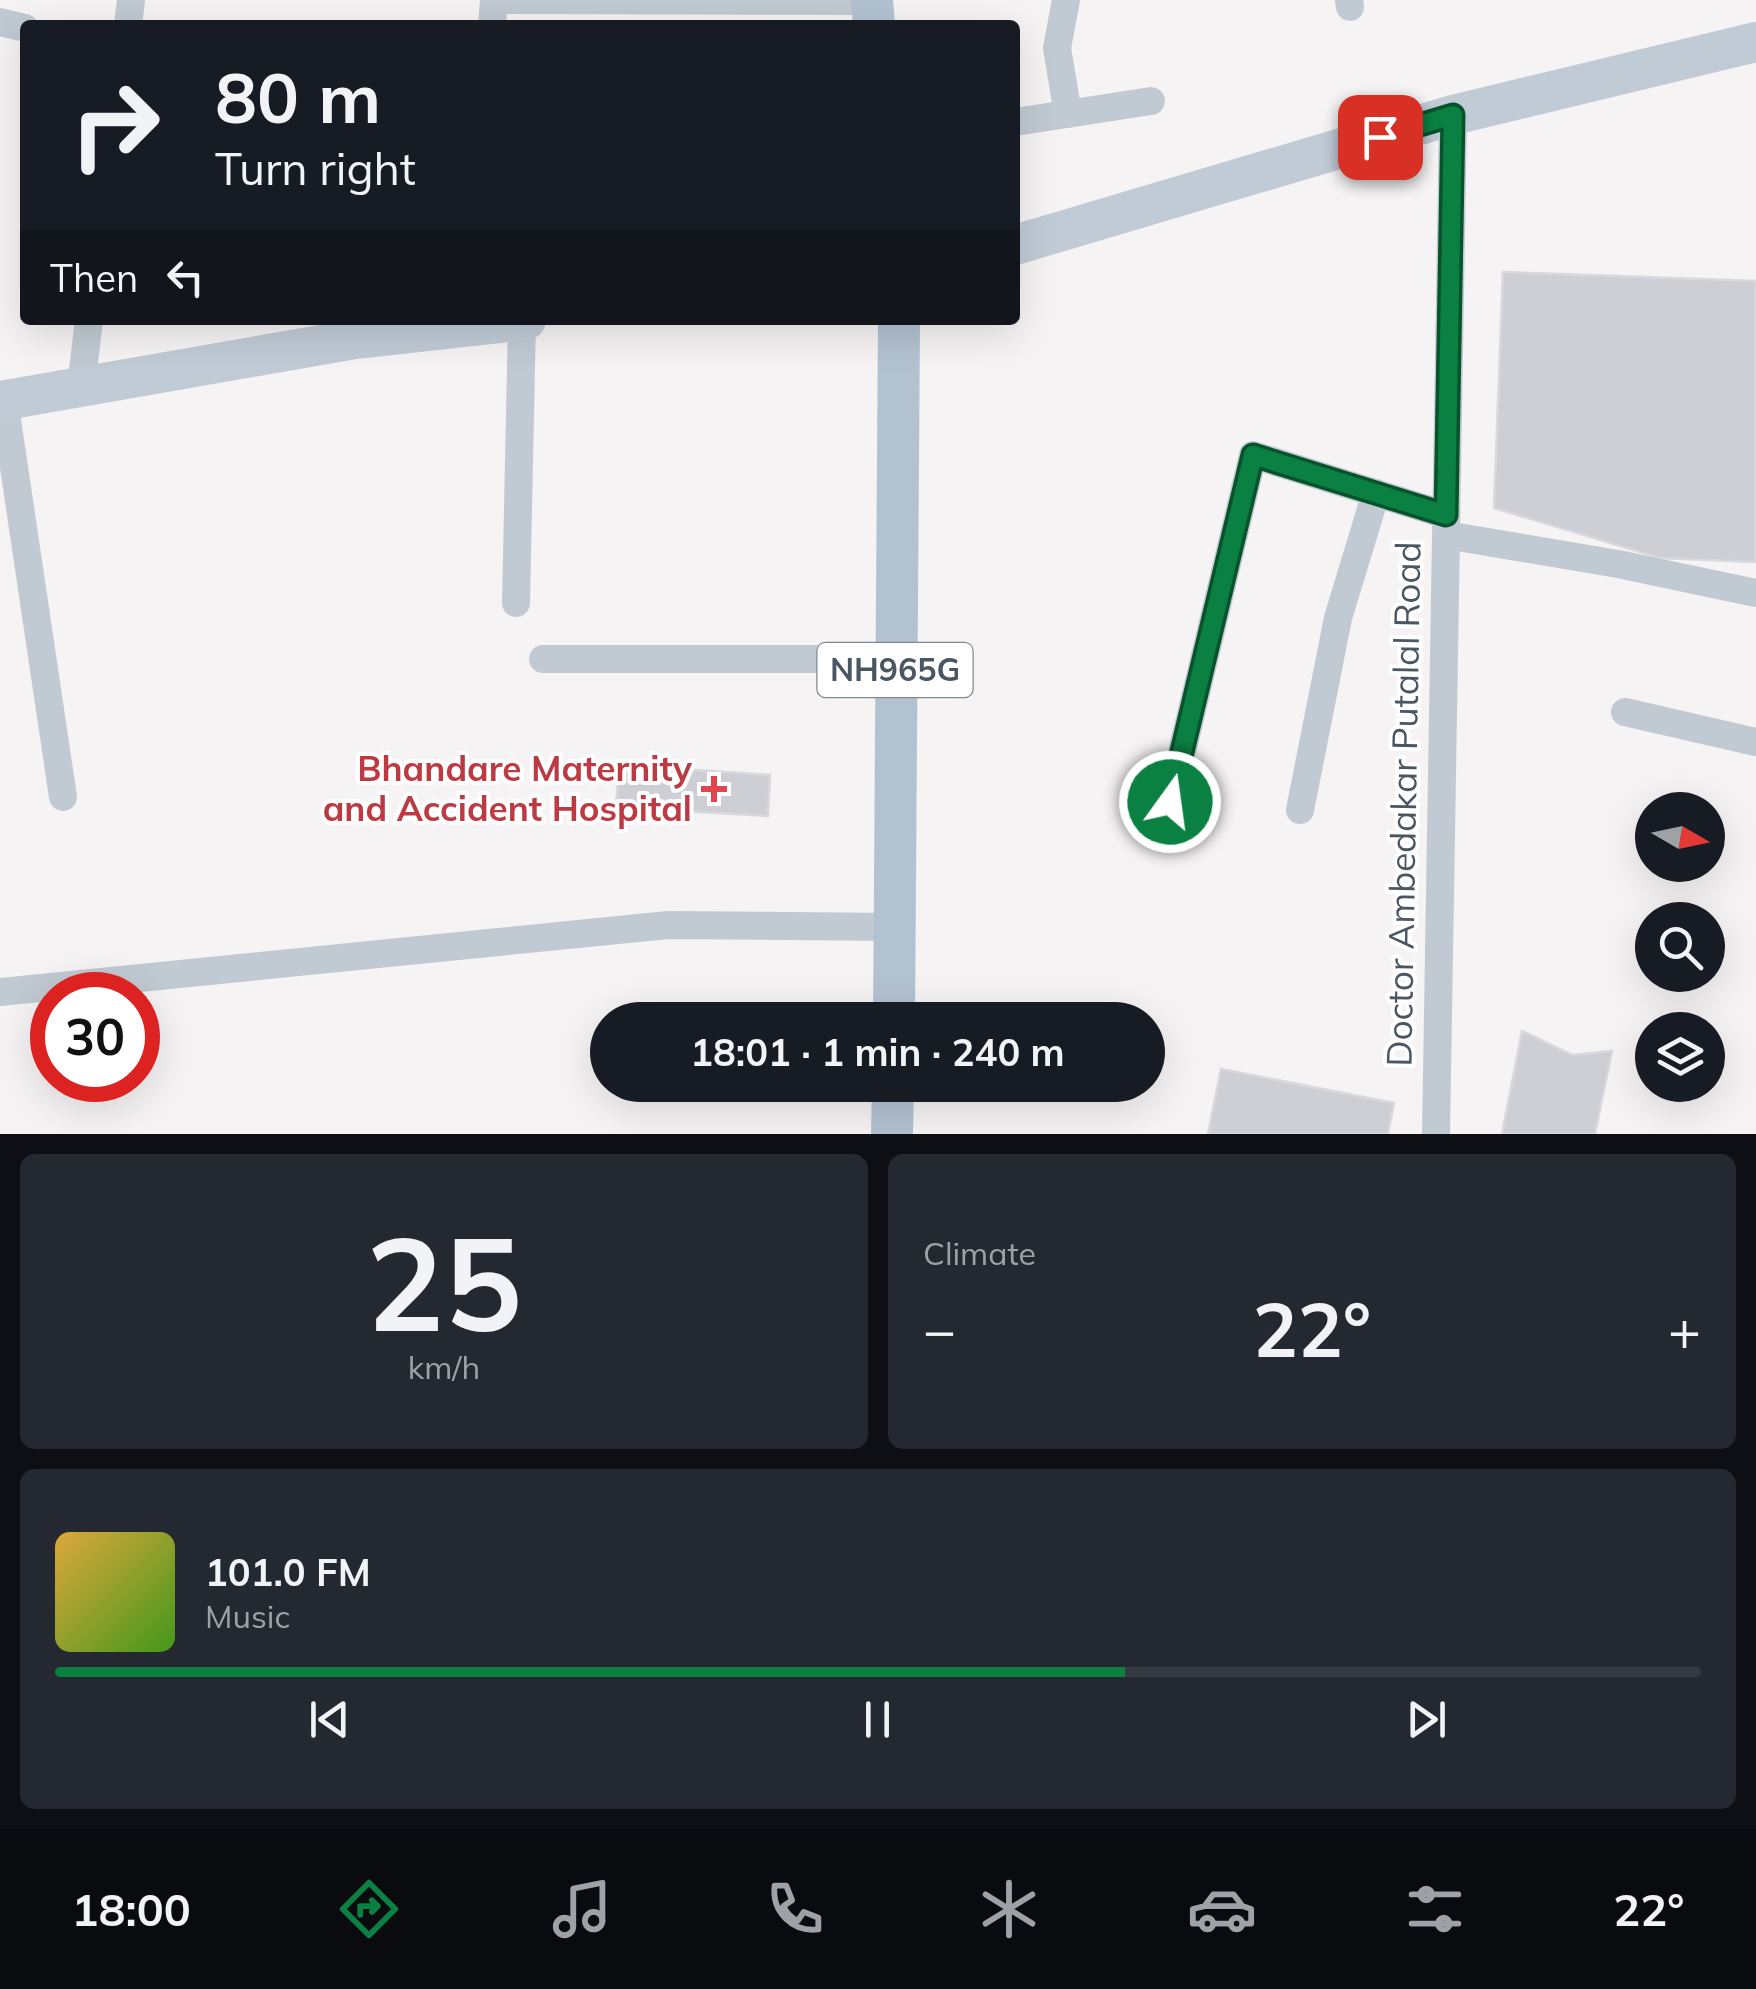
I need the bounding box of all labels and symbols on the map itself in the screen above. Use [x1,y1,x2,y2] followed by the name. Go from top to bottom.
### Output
[1338,95,1423,180] pin
[1376,541,1430,1067] street label: Doctor Ambedakar Putalal Road
[818,643,972,697] road number: NH965G
[323,746,693,830] place label: Bhandare Maternity and Accident Hospital
[1118,750,1222,854] position arrow
[701,776,727,802] marker: Bhandare Maternity and Accident Hospital
[1635,792,1725,882] north arrow
[30,972,160,1102] speed limit sign: 30

